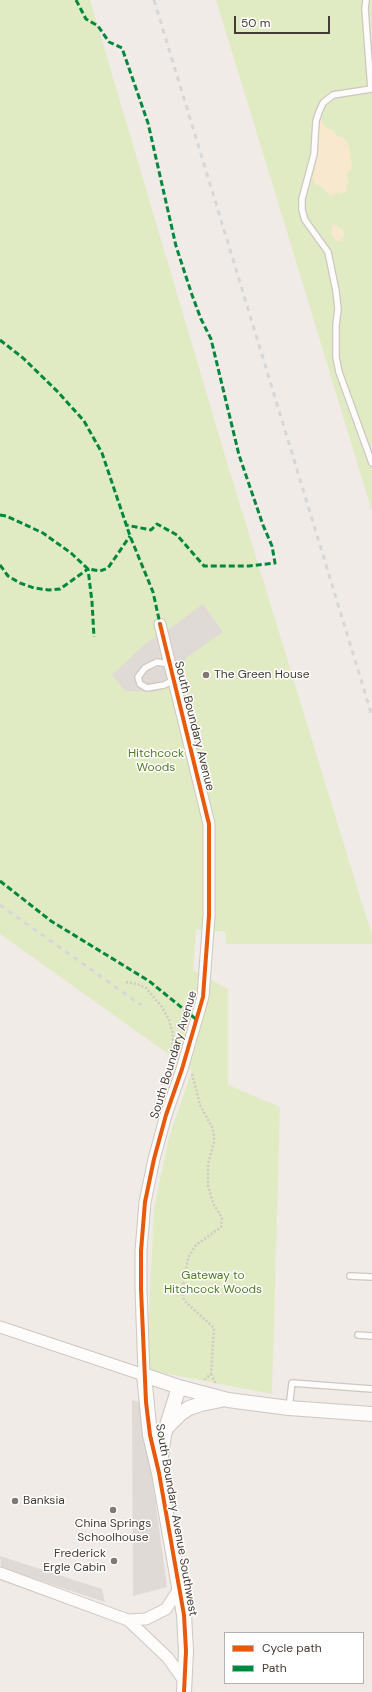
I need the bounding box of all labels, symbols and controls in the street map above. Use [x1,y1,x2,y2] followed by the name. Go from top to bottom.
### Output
[236,8,332,34] scale bar
[241,15,270,31] text: 50 m
[171,660,217,792] street label: South Boundary Avenue
[214,668,310,682] place label: The Green House
[201,670,211,680] marker: The Green House
[128,747,184,775] park label: Hitchcock Woods
[148,989,200,1121] street label: South Boundary Avenue
[164,1269,262,1297] park label: Gateway to Hitchcock Woods
[152,1423,200,1617] street label: South Boundary Avenue Southwest
[23,1494,65,1508] place label: Banksia
[10,1496,20,1506] marker: Banksia
[108,1505,118,1515] marker: China Springs Schoolhouse
[75,1517,151,1545] place label: China Springs Schoolhouse
[43,1547,106,1575] place label: Frederick Ergle Cabin
[109,1556,119,1566] marker: Frederick Ergle Cabin
[224,1632,364,1684] legend
[262,1640,322,1656] text: Cycle path
[262,1660,287,1676] text: Path

